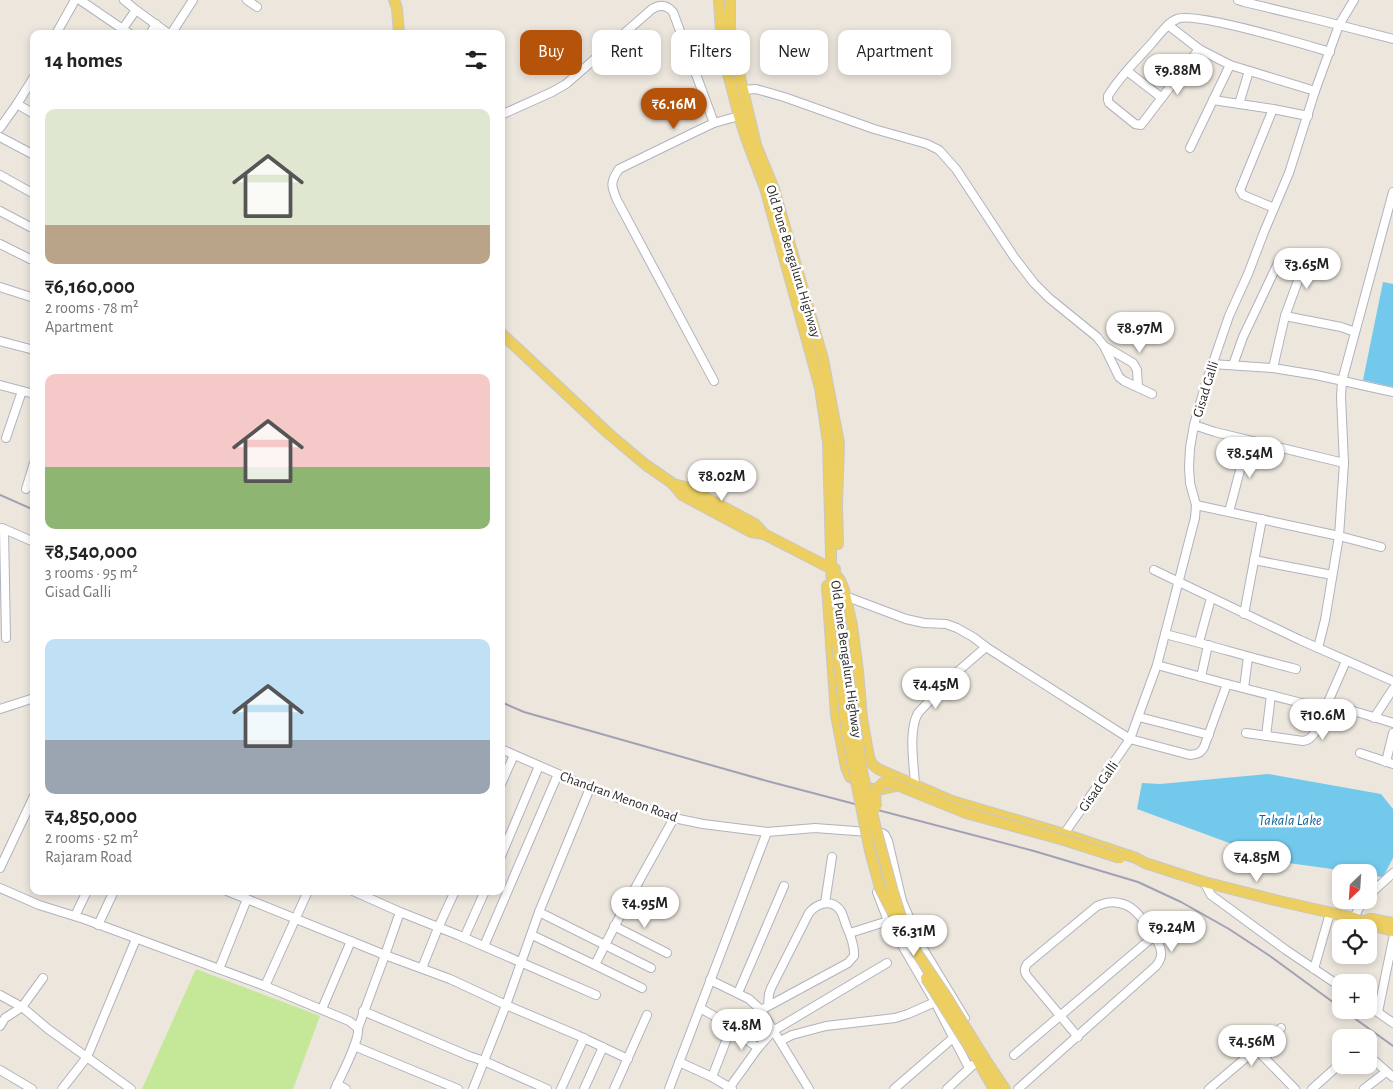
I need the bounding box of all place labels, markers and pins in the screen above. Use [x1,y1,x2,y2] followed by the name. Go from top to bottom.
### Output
[1137,54,1219,96] pin: ₹9.88M
[633,88,715,130] pin: ₹6.16M
[1266,248,1348,290] pin: ₹3.65M
[1099,312,1181,354] pin: ₹8.97M
[1209,436,1291,479] pin: ₹8.54M
[681,460,763,502] pin: ₹8.02M
[895,668,977,710] pin: ₹4.45M
[1282,698,1364,741] pin: ₹10.6M
[1216,840,1298,883] pin: ₹4.85M
[604,886,686,929] pin: ₹4.95M
[1131,910,1213,953] pin: ₹9.24M
[873,914,955,957] pin: ₹6.31M
[707,1008,777,1051] pin: ₹4.8M
[1211,1024,1293,1067] pin: ₹4.56M

